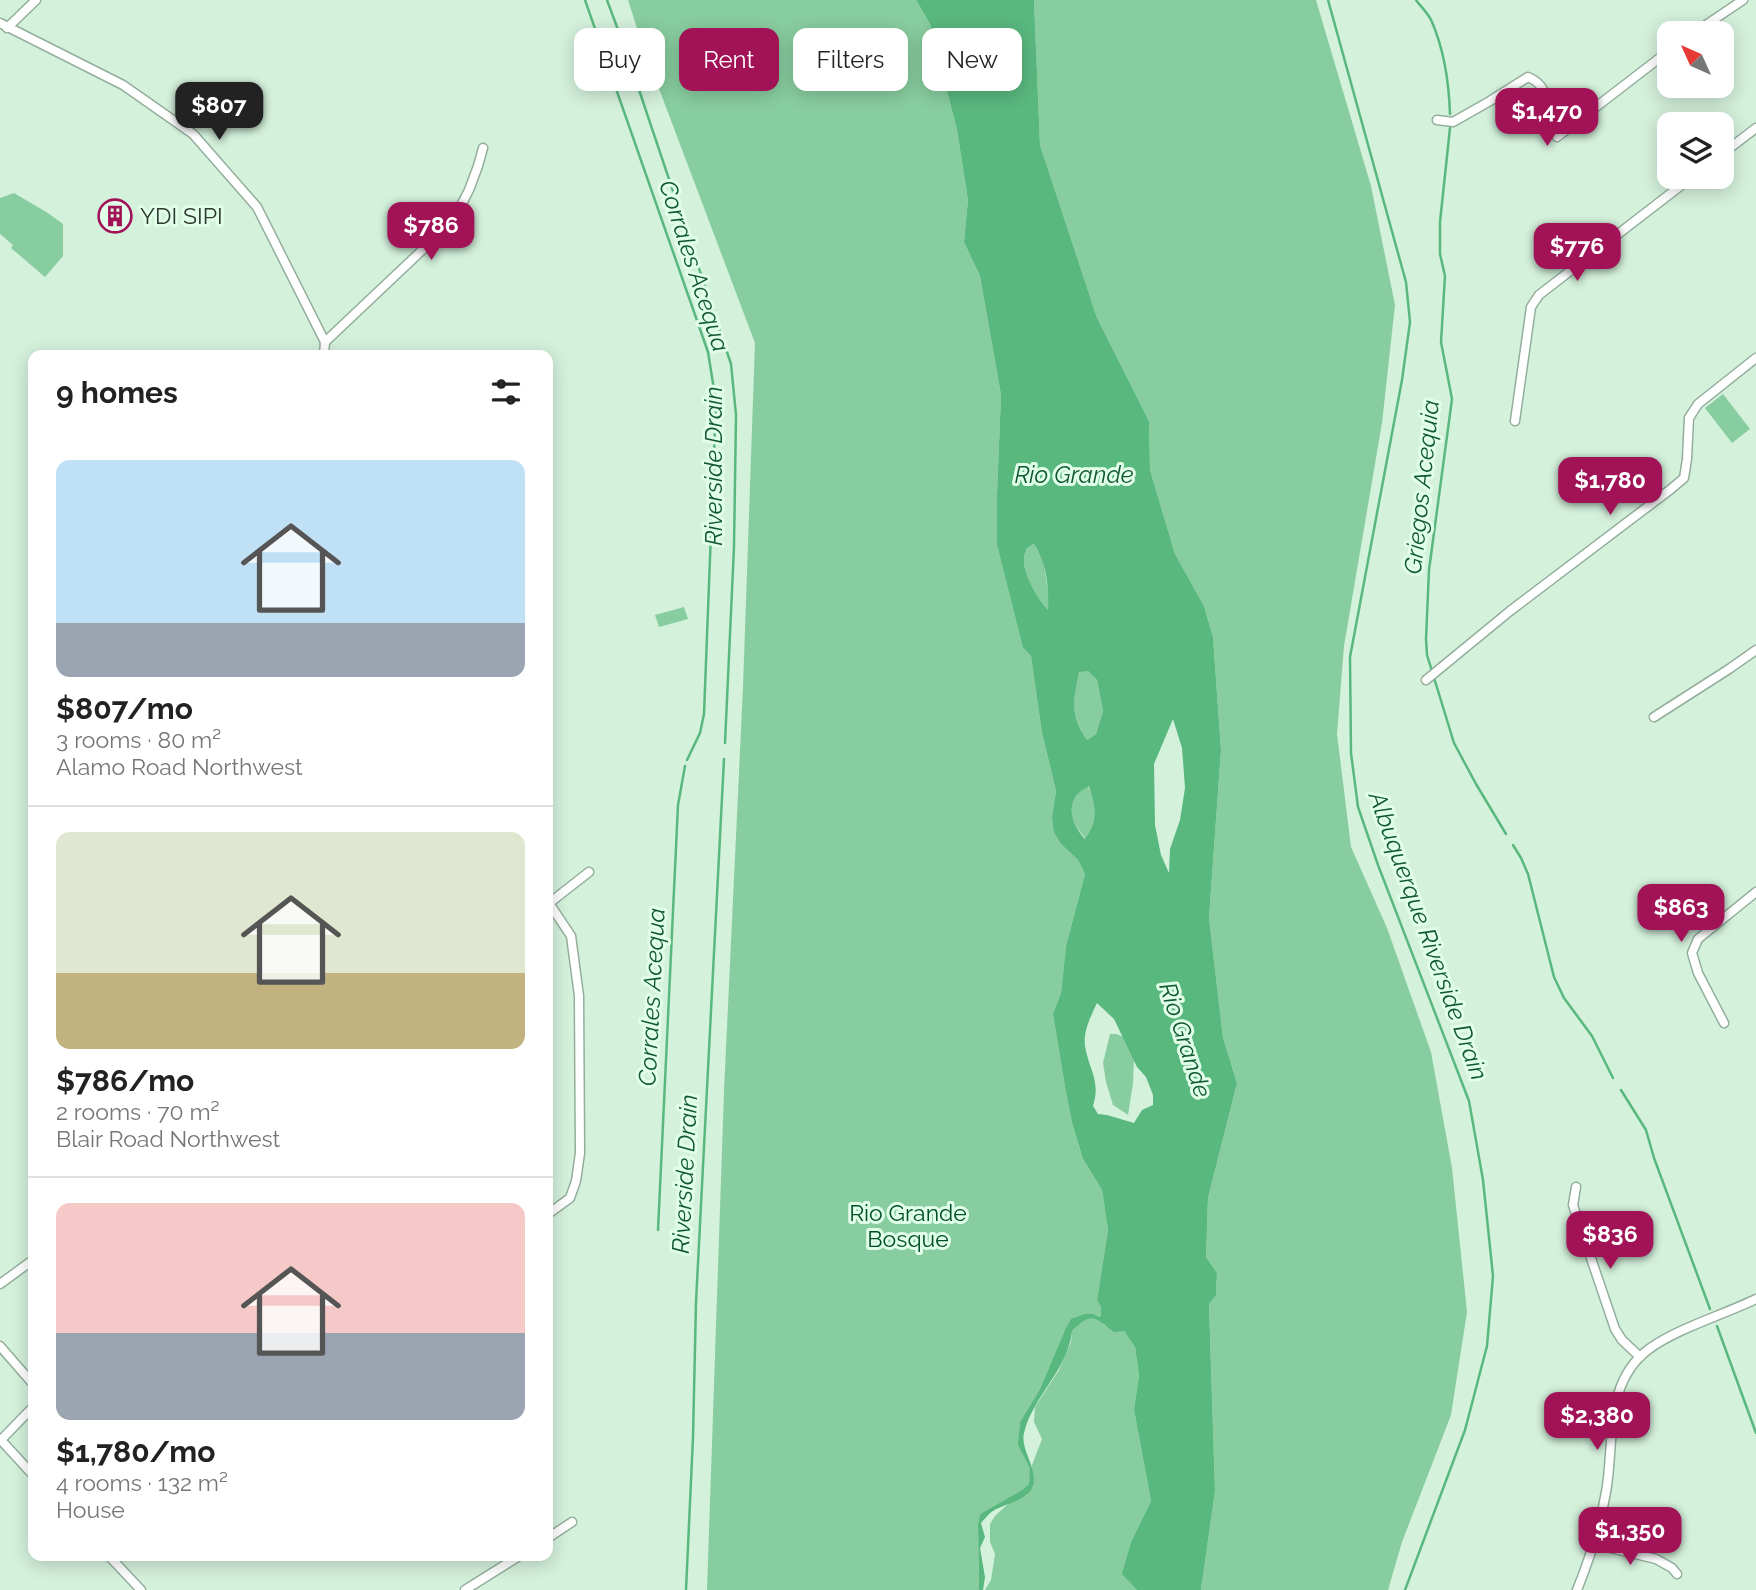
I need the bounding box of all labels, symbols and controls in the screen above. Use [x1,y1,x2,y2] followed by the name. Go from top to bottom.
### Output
[1657,21,1734,98] north arrow
[1657,21,1734,189] map controls
[574,28,665,91] chip: Buy
[679,28,779,91] chip: Rent
[793,28,908,91] chip: Filters
[922,28,1022,91] chip: New
[178,82,260,142] pin: $807
[1490,88,1604,148] pin: $1,470
[191,91,247,118] text: $807
[1511,97,1583,124] text: $1,470
[1657,112,1734,189] button: layers
[653,176,736,355] water label: Corrales Acequa
[96,197,134,235] building icon: YDI SIPI
[140,202,223,229] place label: YDI SIPI
[390,202,472,262] pin: $786
[403,211,459,238] text: $786
[1536,224,1618,283] pin: $776
[1550,232,1604,259] text: $776
[487,373,525,411] icon: filters
[56,375,178,410] text: 9 homes
[699,386,728,546] water label: Riverside Drain
[1398,398,1445,576] water label: Griegos Acequia
[1553,458,1667,517] pin: $1,780
[1014,460,1134,489] water label: Rio Grande
[1574,466,1646,493] text: $1,780
[228,505,354,631] icon: home
[56,691,193,726] text: $807/mo
[56,726,221,753] text: 3 rooms · 80 m²
[56,753,303,780] text: Alamo Road Northwest
[1362,786,1494,1084] water label: Albuquerque Riverside Drain
[228,877,354,1003] icon: home
[1640,884,1722,944] pin: $863
[1653,893,1709,920] text: $863
[632,907,671,1087] water label: Corrales Acequa
[1153,979,1218,1101] water label: Rio Grande
[56,1063,194,1098] text: $786/mo
[666,1094,703,1254] water label: Riverside Drain
[56,1098,219,1125] text: 2 rooms · 70 m²
[56,1125,280,1152] text: Blair Road Northwest
[849,1199,967,1252] park label: Rio Grande Bosque
[1569,1212,1651,1271] pin: $836
[1582,1220,1638,1247] text: $836
[228,1248,354,1374] icon: home
[1540,1392,1654,1452] pin: $2,380
[1560,1401,1634,1428] text: $2,380
[56,1434,215,1469] text: $1,780/mo
[56,1469,228,1496] text: 4 rooms · 132 m²
[56,1496,125,1523] text: House
[1573,1508,1687,1567] pin: $1,350
[1595,1516,1665,1543] text: $1,350

